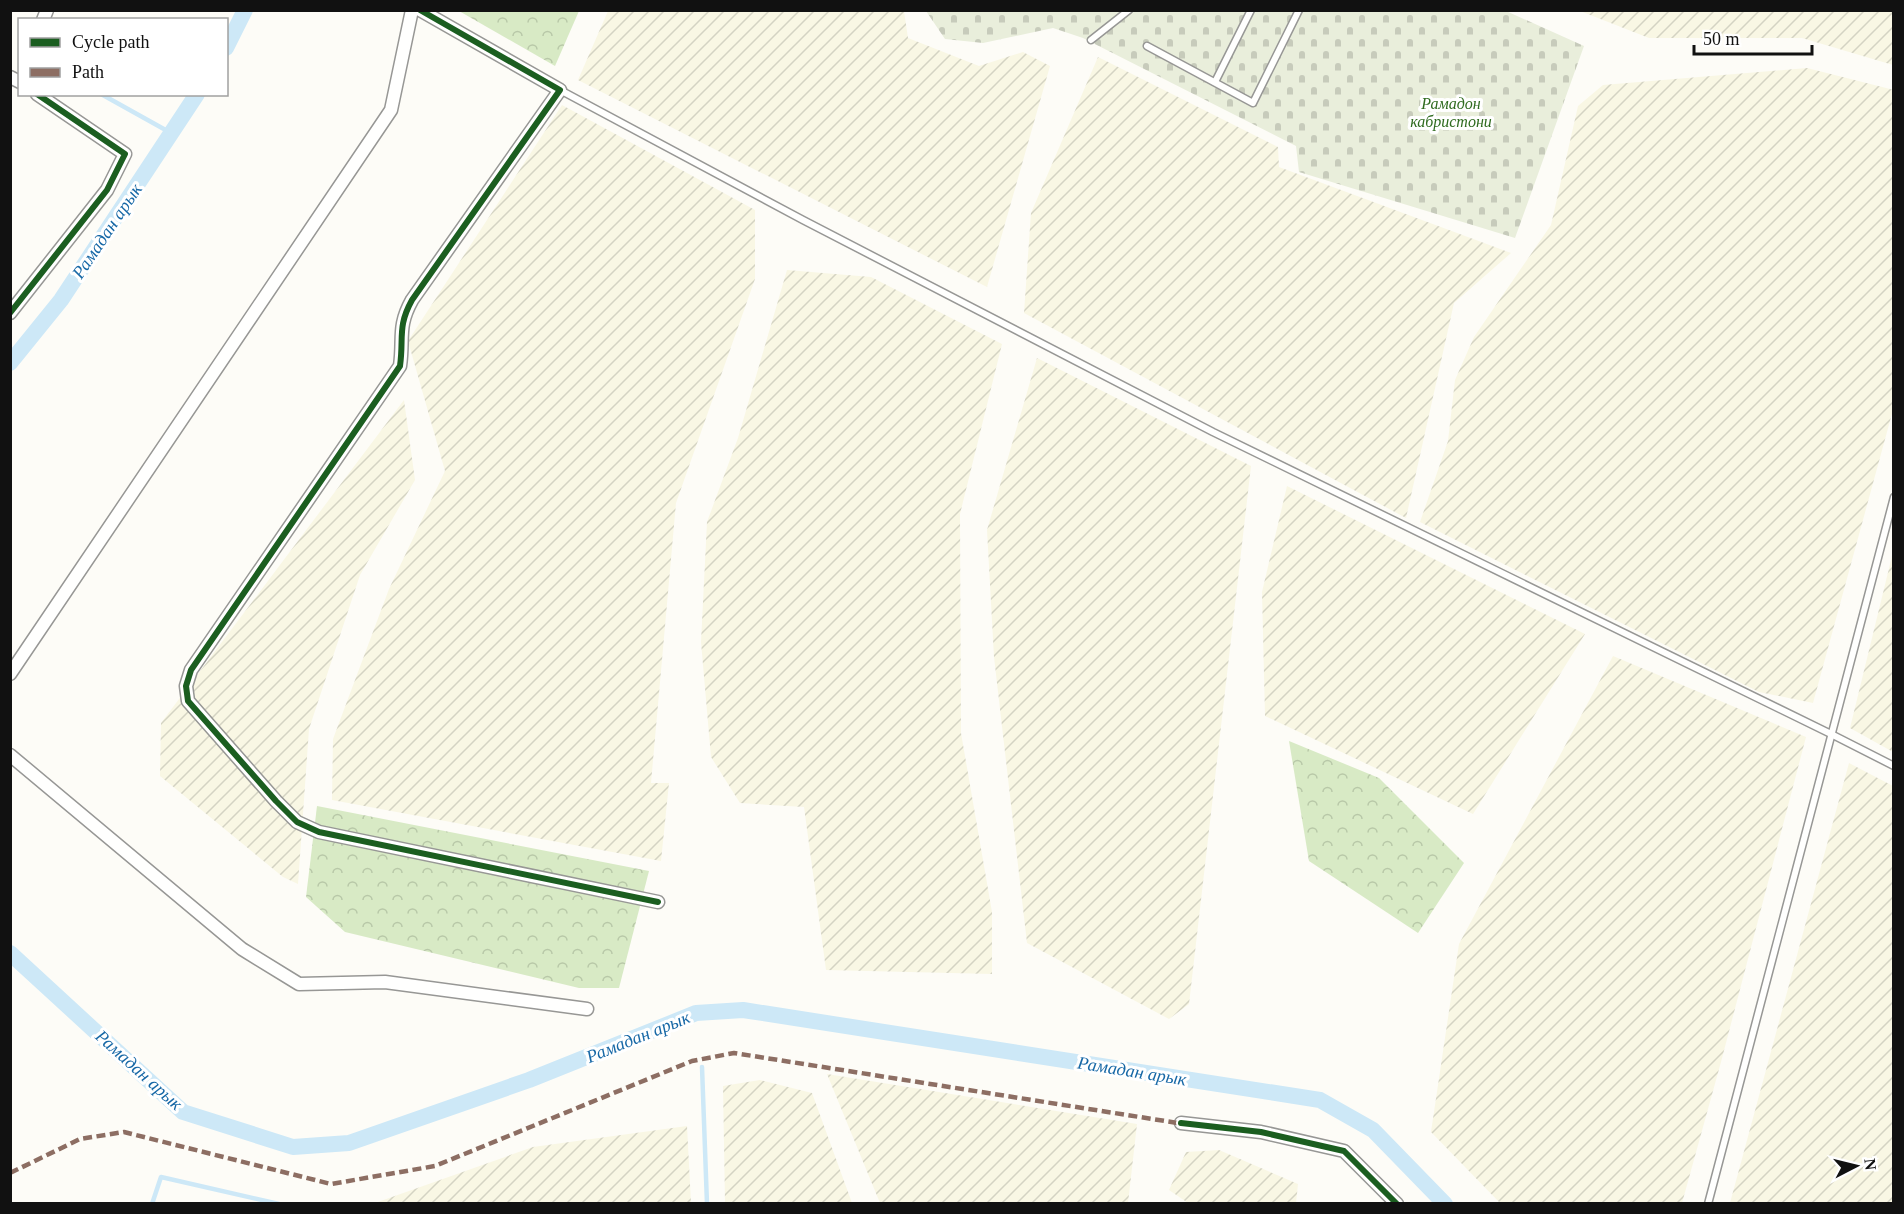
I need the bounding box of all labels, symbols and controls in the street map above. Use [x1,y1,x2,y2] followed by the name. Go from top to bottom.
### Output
[18,18,228,96] legend
[1694,18,1812,56] scale bar
[1703,29,1740,49] text: 50 m
[72,32,149,52] text: Cycle path
[72,62,104,82] text: Path
[1410,95,1492,131] park label: Рамадон кабристони
[67,179,146,283] water label: Рамадан арык
[582,1007,693,1067] water label: Рамадан арык
[91,1025,187,1115] water label: Рамадан арык
[1075,1052,1188,1090] water label: Рамадан арык
[1826,1136,1886,1196] north arrow
[1861,1157,1880,1171] text: N

